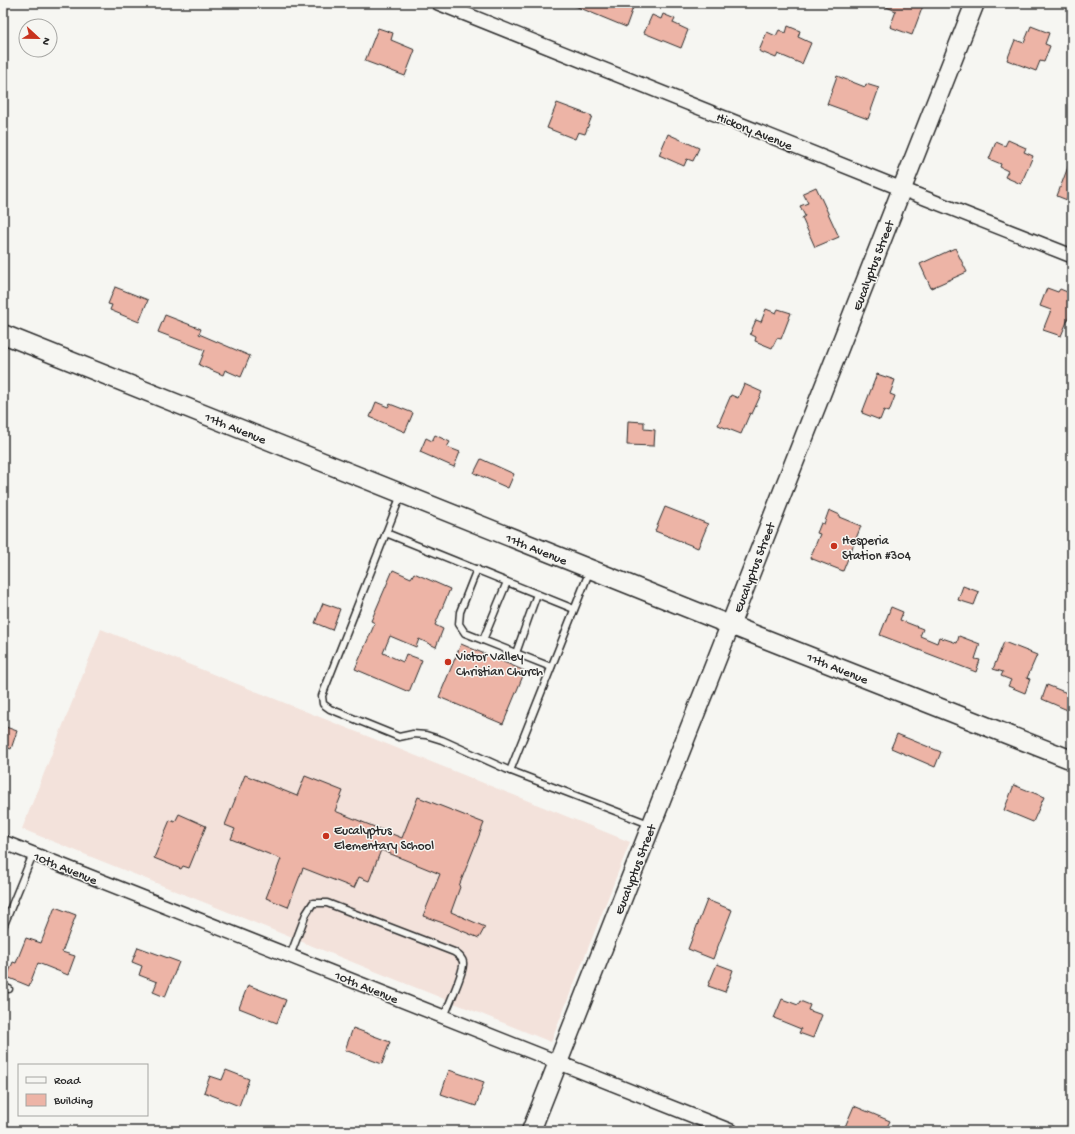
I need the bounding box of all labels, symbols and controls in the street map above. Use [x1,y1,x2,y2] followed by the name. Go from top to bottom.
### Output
[18,18,58,58] north arrow
[39,35,52,47] text: N
[714,110,794,154] street label: Hickory Avenue
[850,217,899,313] street label: Eucalyptus Street
[201,410,268,449] street label: 11th Avenue
[731,519,780,615] street label: Eucalyptus Street
[502,531,569,570] street label: 11th Avenue
[842,534,911,564] place label: Hesperia Station #304
[829,541,839,551] marker: Hesperia Station #304
[455,650,543,680] place label: Victor Valley Christian Church
[803,650,870,689] street label: 11th Avenue
[443,657,453,667] marker: Victor Valley Christian Church
[612,821,661,917] street label: Eucalyptus Street
[334,824,434,854] place label: Eucalyptus Elementary School
[321,831,331,841] marker: Eucalyptus Elementary School
[30,849,99,889] street label: 10th Avenue
[331,968,400,1008] street label: 10th Avenue
[18,1064,148,1116] legend
[54,1075,81,1089] text: Road
[53,1095,93,1109] text: Building

